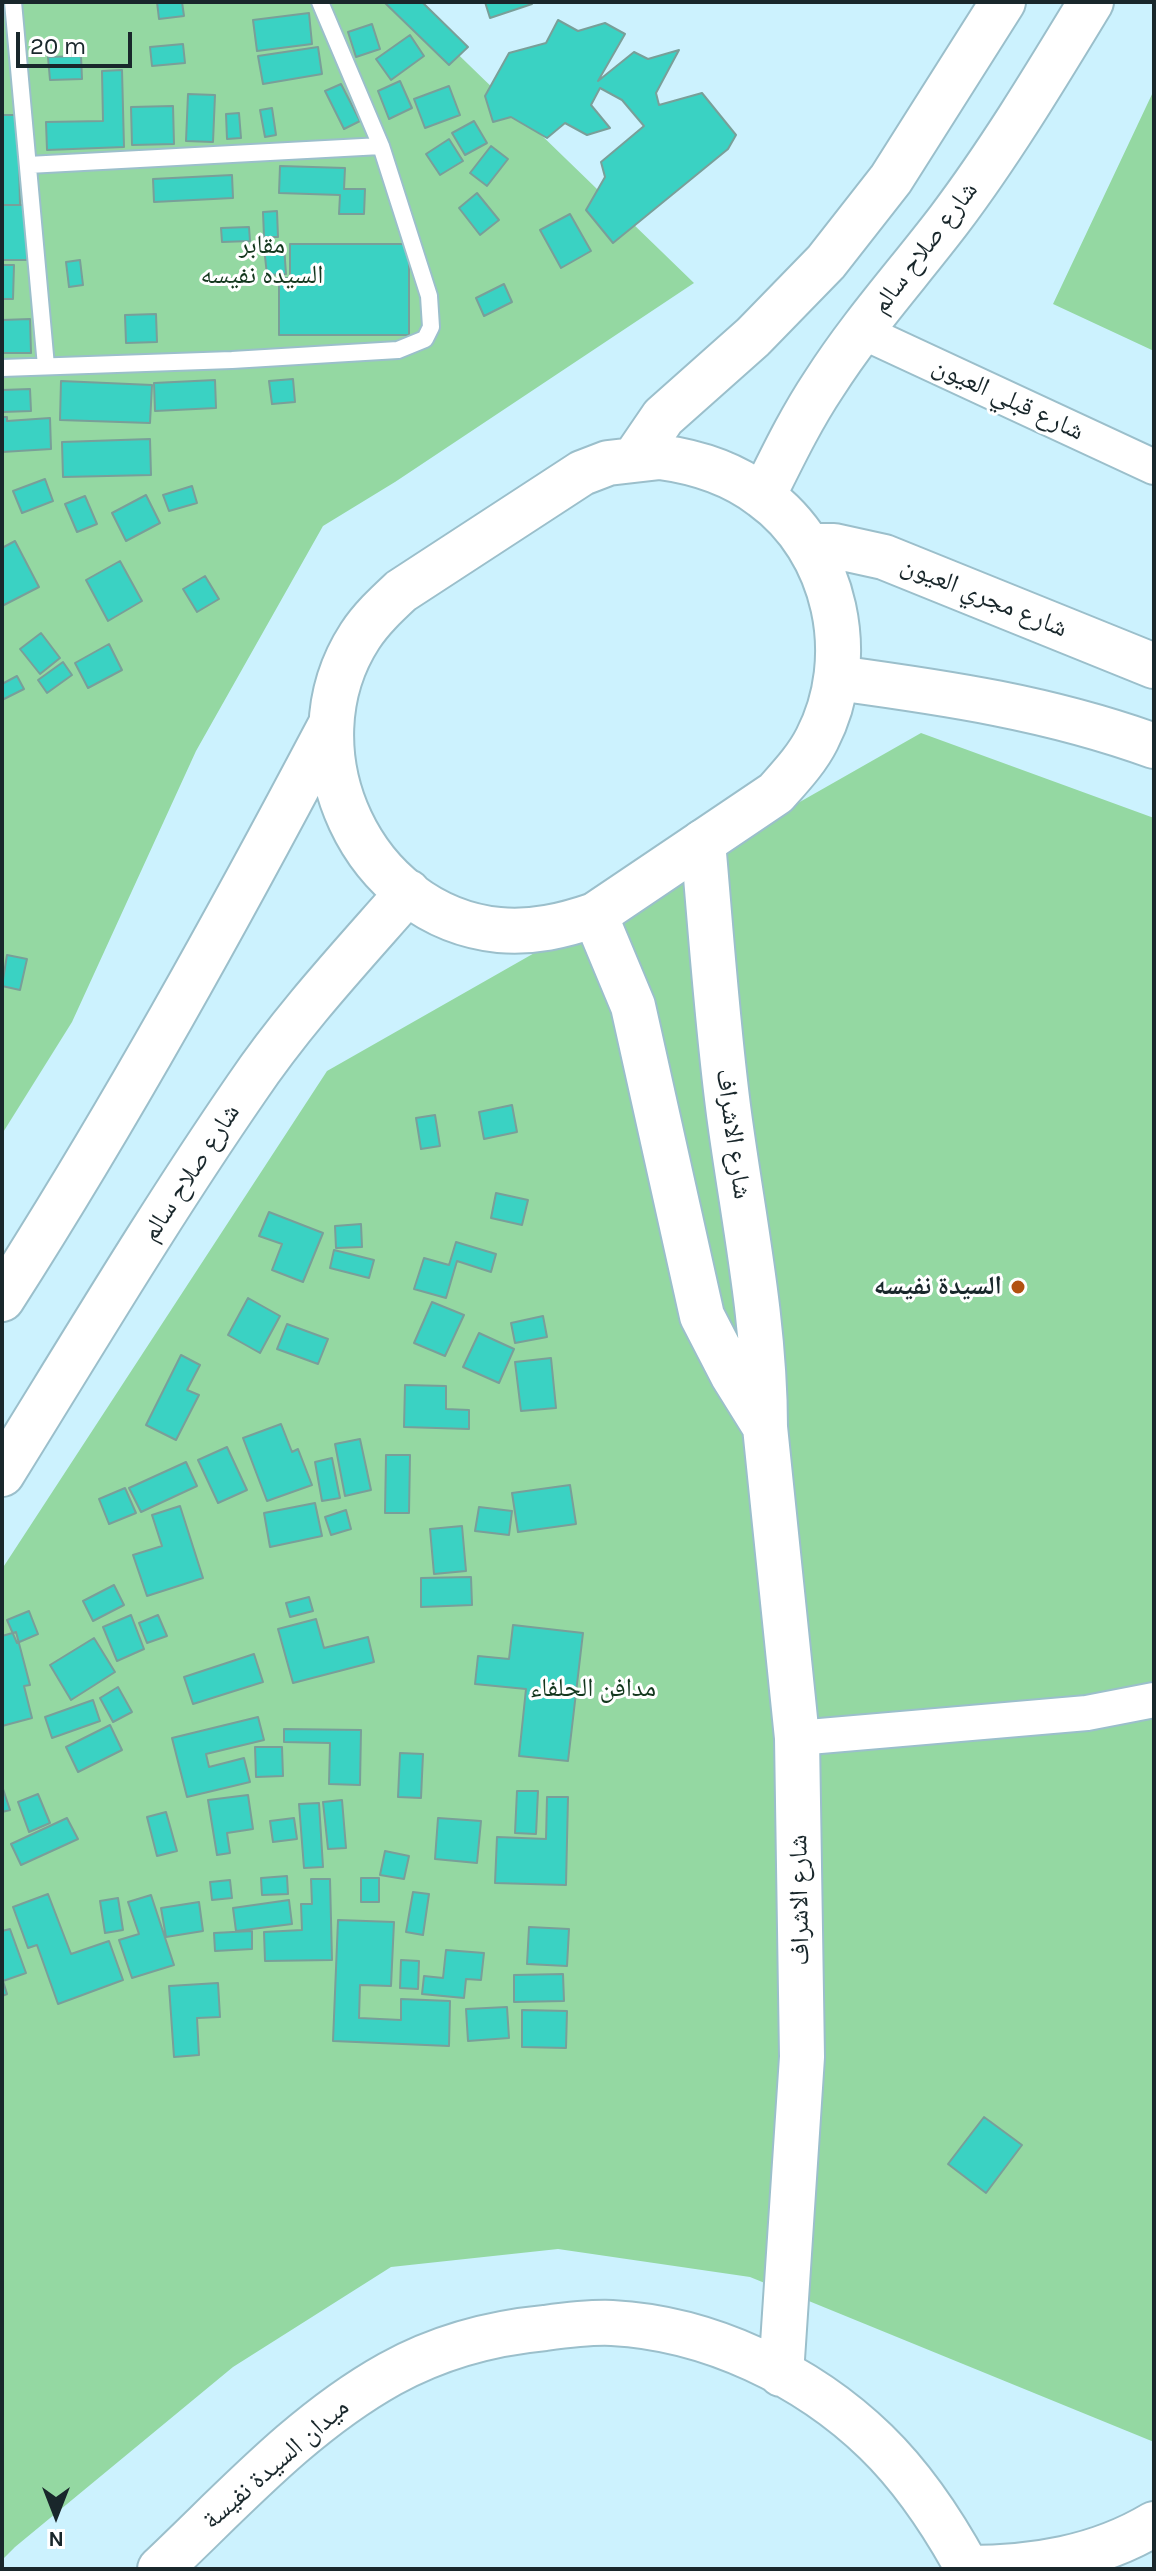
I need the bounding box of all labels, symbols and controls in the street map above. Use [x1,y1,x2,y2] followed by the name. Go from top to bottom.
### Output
[20,16,136,66] scale bar
[30,32,86,60] text: 20 m
[865,176,985,320] street label: شارع صلاح سالم
[201,230,323,292] park label: مقابر السيده نفيسه
[927,350,1089,448] street label: شارع قبلي العيون
[896,549,1072,645] street label: شارع مجري العيون
[708,1067,758,1201] street label: شارع الاشراف
[135,1098,247,1248] street label: شارع صلاح سالم
[874,1271,1002,1303] place label: السيدة نفيسه
[1009,1278,1027,1296] marker: السيدة نفيسه
[530,1673,656,1705] park label: مدافن الحلفاء
[783,1834,817,1966] street label: شارع الاشراف
[196,2392,356,2536] street label: ميدان السيدة نفيسة
[16,2475,96,2555] north arrow
[48,2526,64,2552] text: N

